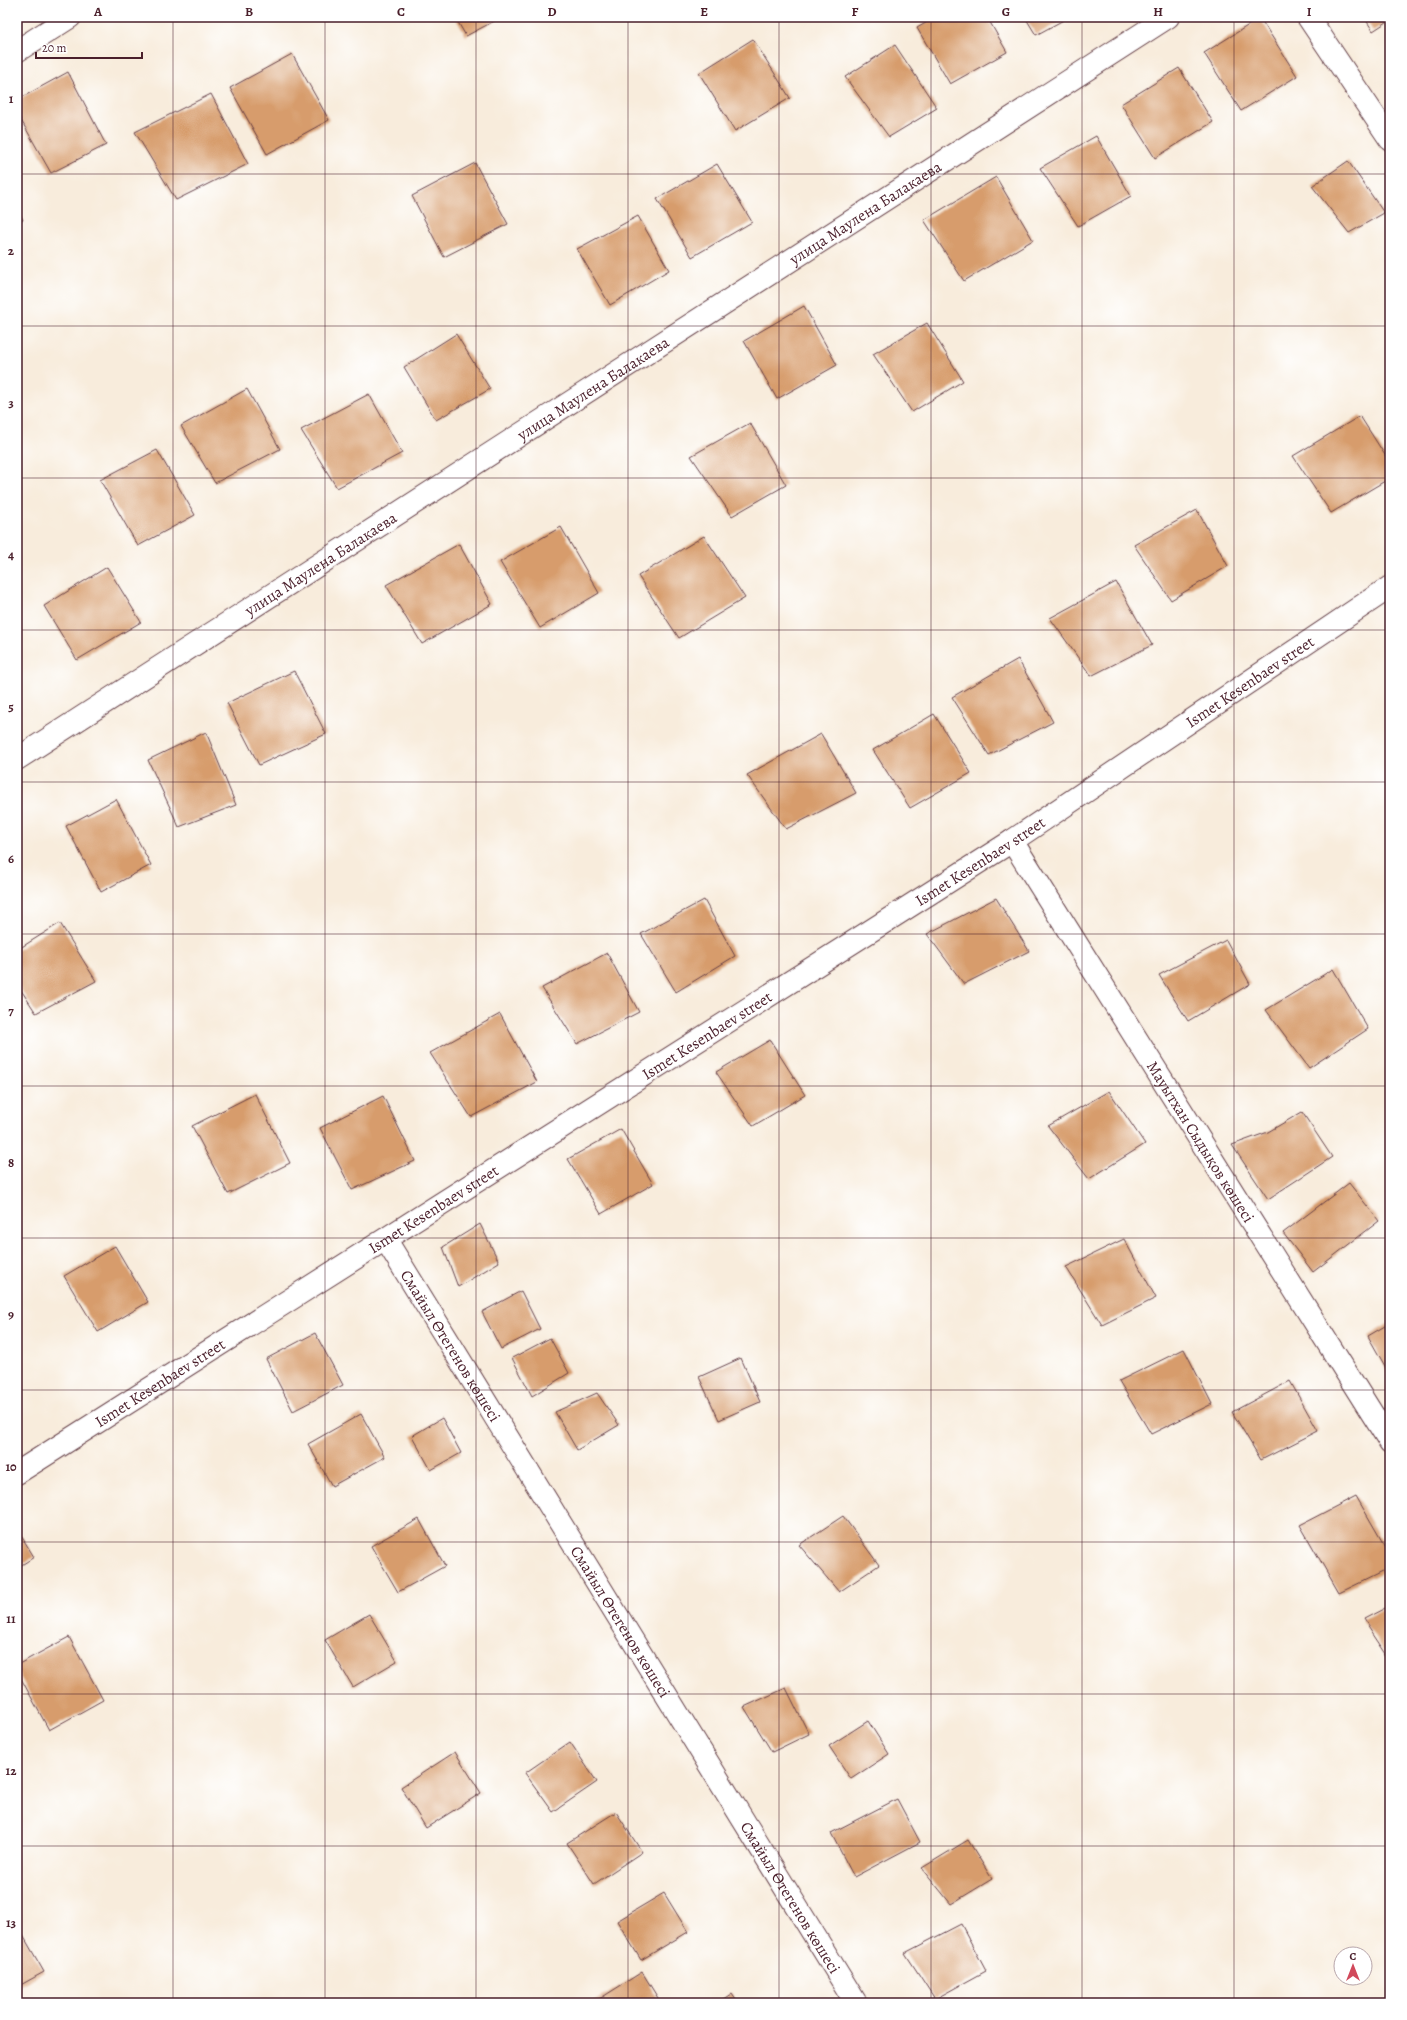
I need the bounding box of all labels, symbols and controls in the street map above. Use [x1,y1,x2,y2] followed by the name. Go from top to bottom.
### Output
[93,3,103,20] text: A
[245,3,253,20] text: B
[397,3,405,20] text: C
[547,3,557,20] text: D
[700,3,708,20] text: E
[852,3,859,20] text: F
[1002,3,1010,20] text: G
[1153,3,1163,20] text: H
[1307,3,1312,20] text: I
[36,34,142,60] scale bar
[42,40,66,56] text: 20 m
[9,90,14,107] text: 1
[784,156,946,271] street label: улица Маулена Балакаева
[8,242,15,259] text: 2
[512,331,674,446] street label: улица Маулена Балакаева
[8,394,14,411] text: 3
[240,507,402,622] street label: улица Маулена Балакаева
[8,546,14,563] text: 4
[1182,631,1319,733] street label: Ismet Kesenbaev street
[8,698,14,715] text: 5
[911,812,1050,912] street label: Ismet Kesenbaev street
[8,850,14,867] text: 6
[638,986,777,1085] street label: Ismet Kesenbaev street
[8,1002,14,1019] text: 7
[1141,1057,1259,1227] street label: Мауытхан Сыдықов көшесі
[8,1154,14,1171] text: 8
[364,1160,503,1259] street label: Ismet Kesenbaev street
[395,1266,505,1426] street label: Смайыл Өтегенов көшесі
[8,1306,14,1323] text: 9
[91,1334,230,1433] street label: Ismet Kesenbaev street
[5,1458,17,1475] text: 10
[565,1542,675,1702] street label: Смайыл Өтегенов көшесі
[6,1610,16,1627] text: 11
[6,1762,17,1779] text: 12
[735,1818,845,1978] street label: Смайыл Өтегенов көшесі
[6,1914,17,1931] text: 13
[1333,1946,1373,1986] north arrow
[1350,1949,1357,1964] text: С

